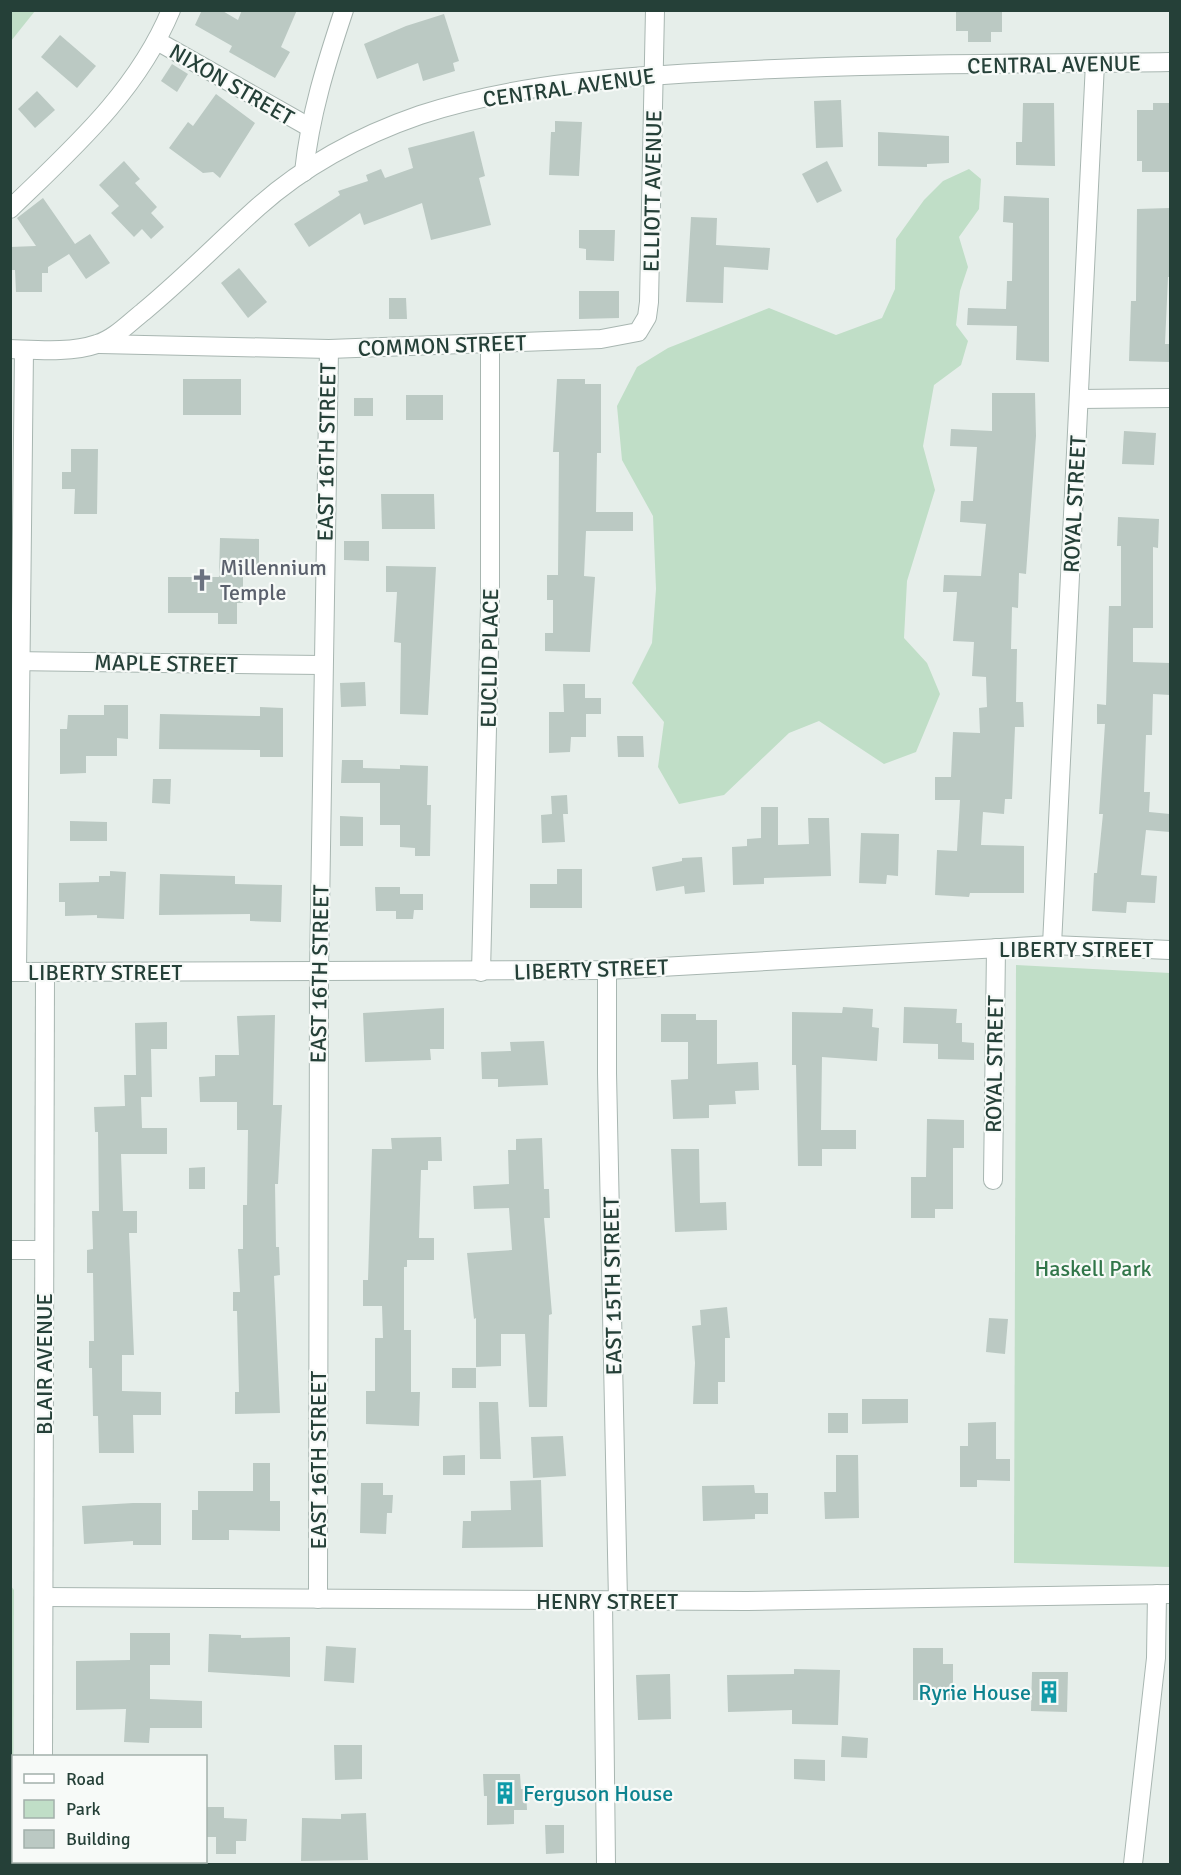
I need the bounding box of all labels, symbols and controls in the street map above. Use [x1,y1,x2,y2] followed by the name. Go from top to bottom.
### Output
[165,38,299,131] street label: NIXON STREET
[967,49,1141,80] street label: CENTRAL AVENUE
[481,62,657,113] street label: CENTRAL AVENUE
[638,110,667,272] street label: ELLIOTT AVENUE
[357,329,527,362] street label: COMMON STREET
[311,362,342,542] street label: EAST 16TH STREET
[1057,434,1092,574] street label: ROYAL STREET
[220,554,327,606] place label: Millennium Temple
[189,567,215,593] church icon: Millennium Temple
[475,588,504,728] street label: EUCLID PLACE
[94,649,238,678] street label: MAPLE STREET
[304,884,335,1064] street label: EAST 16TH STREET
[999,936,1153,963] street label: LIBERTY STREET
[513,953,669,986] street label: LIBERTY STREET
[28,959,182,986] street label: LIBERTY STREET
[980,995,1009,1133] street label: ROYAL STREET
[597,1196,628,1376] street label: EAST 15TH STREET
[1034,1255,1152,1282] park label: Haskell Park
[31,1293,58,1435] street label: BLAIR AVENUE
[305,1370,332,1549] street label: EAST 16TH STREET
[536,1588,678,1615] street label: HENRY STREET
[918,1679,1031,1706] place label: Ryrie House
[1036,1679,1062,1705] building icon: Ryrie House
[12,1755,207,1863] legend
[66,1768,105,1790] text: Road
[492,1780,518,1806] building icon: Ferguson House
[523,1780,673,1807] place label: Ferguson House
[66,1798,101,1820] text: Park
[66,1828,130,1850] text: Building

